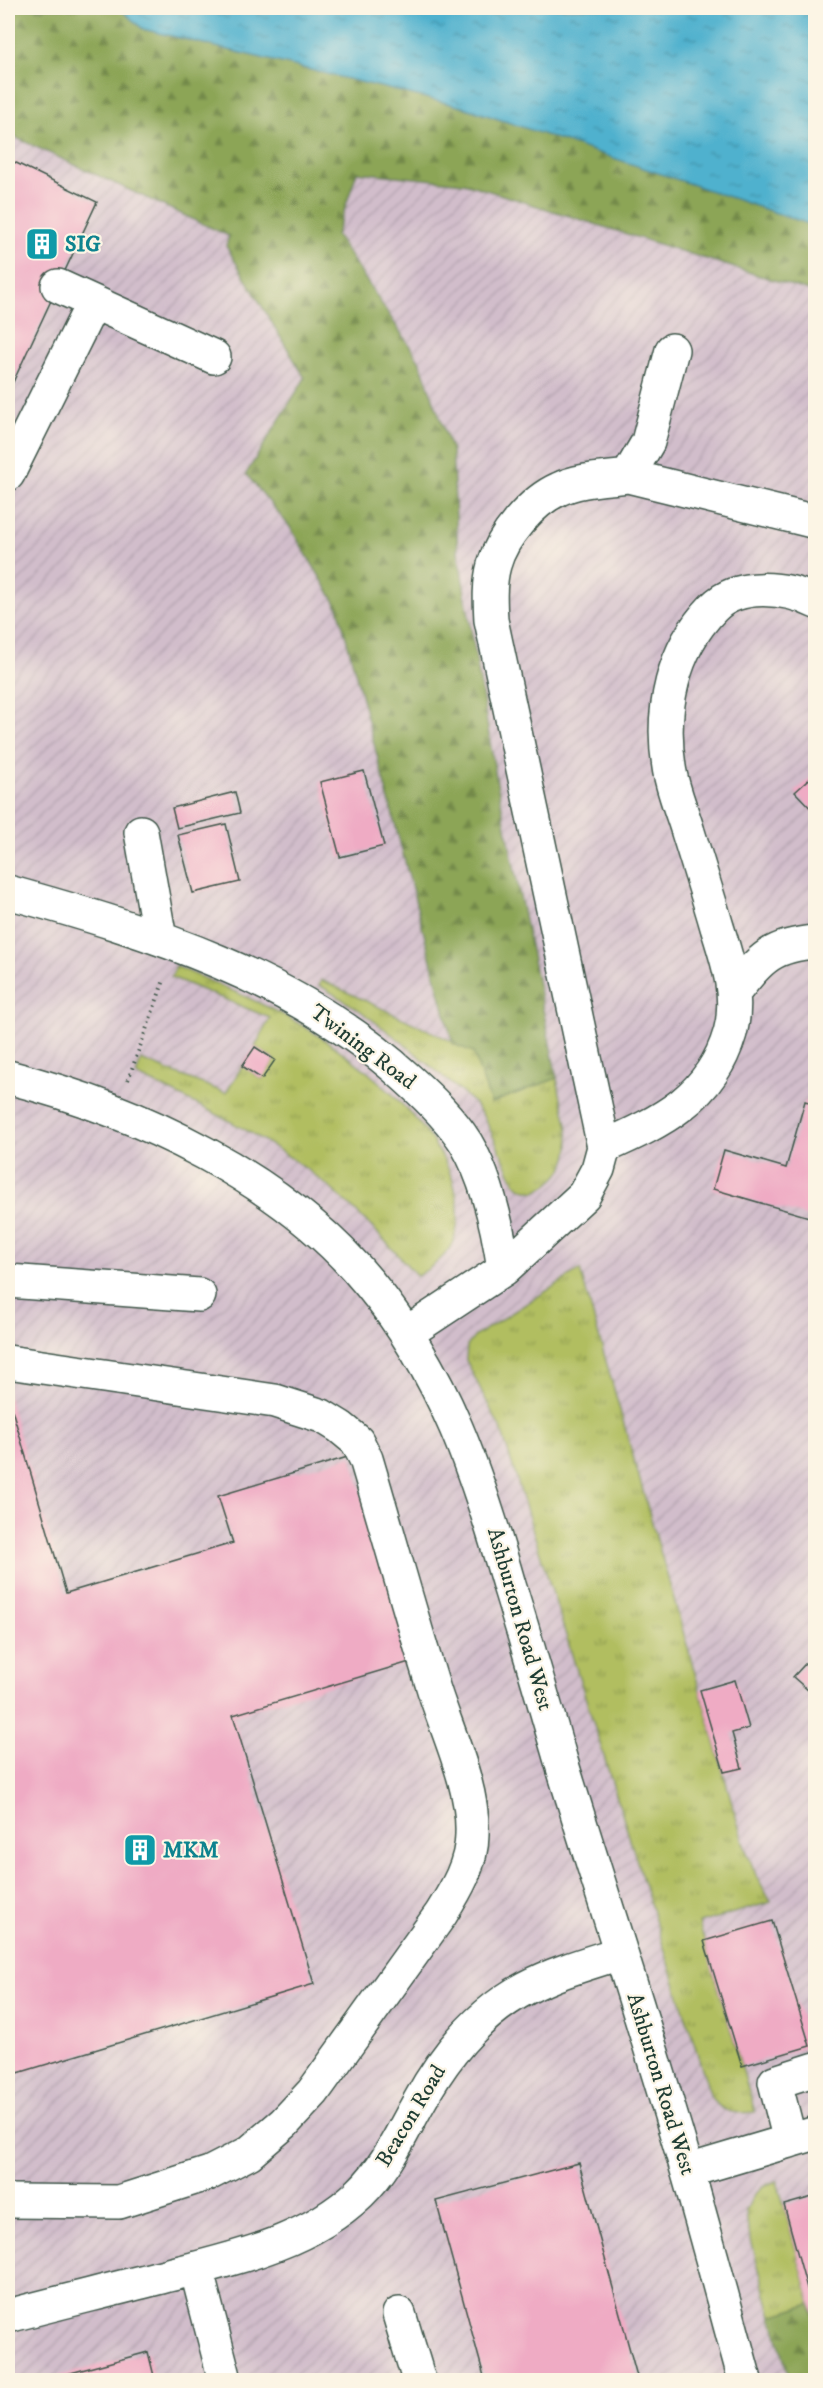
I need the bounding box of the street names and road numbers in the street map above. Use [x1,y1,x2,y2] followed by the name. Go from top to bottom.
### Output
[305,998,421,1096] street label: Twining Road
[481,1525,559,1713] street label: Ashburton Road West
[620,1990,702,2178] street label: Ashburton Road West
[370,2060,452,2172] street label: Beacon Road

